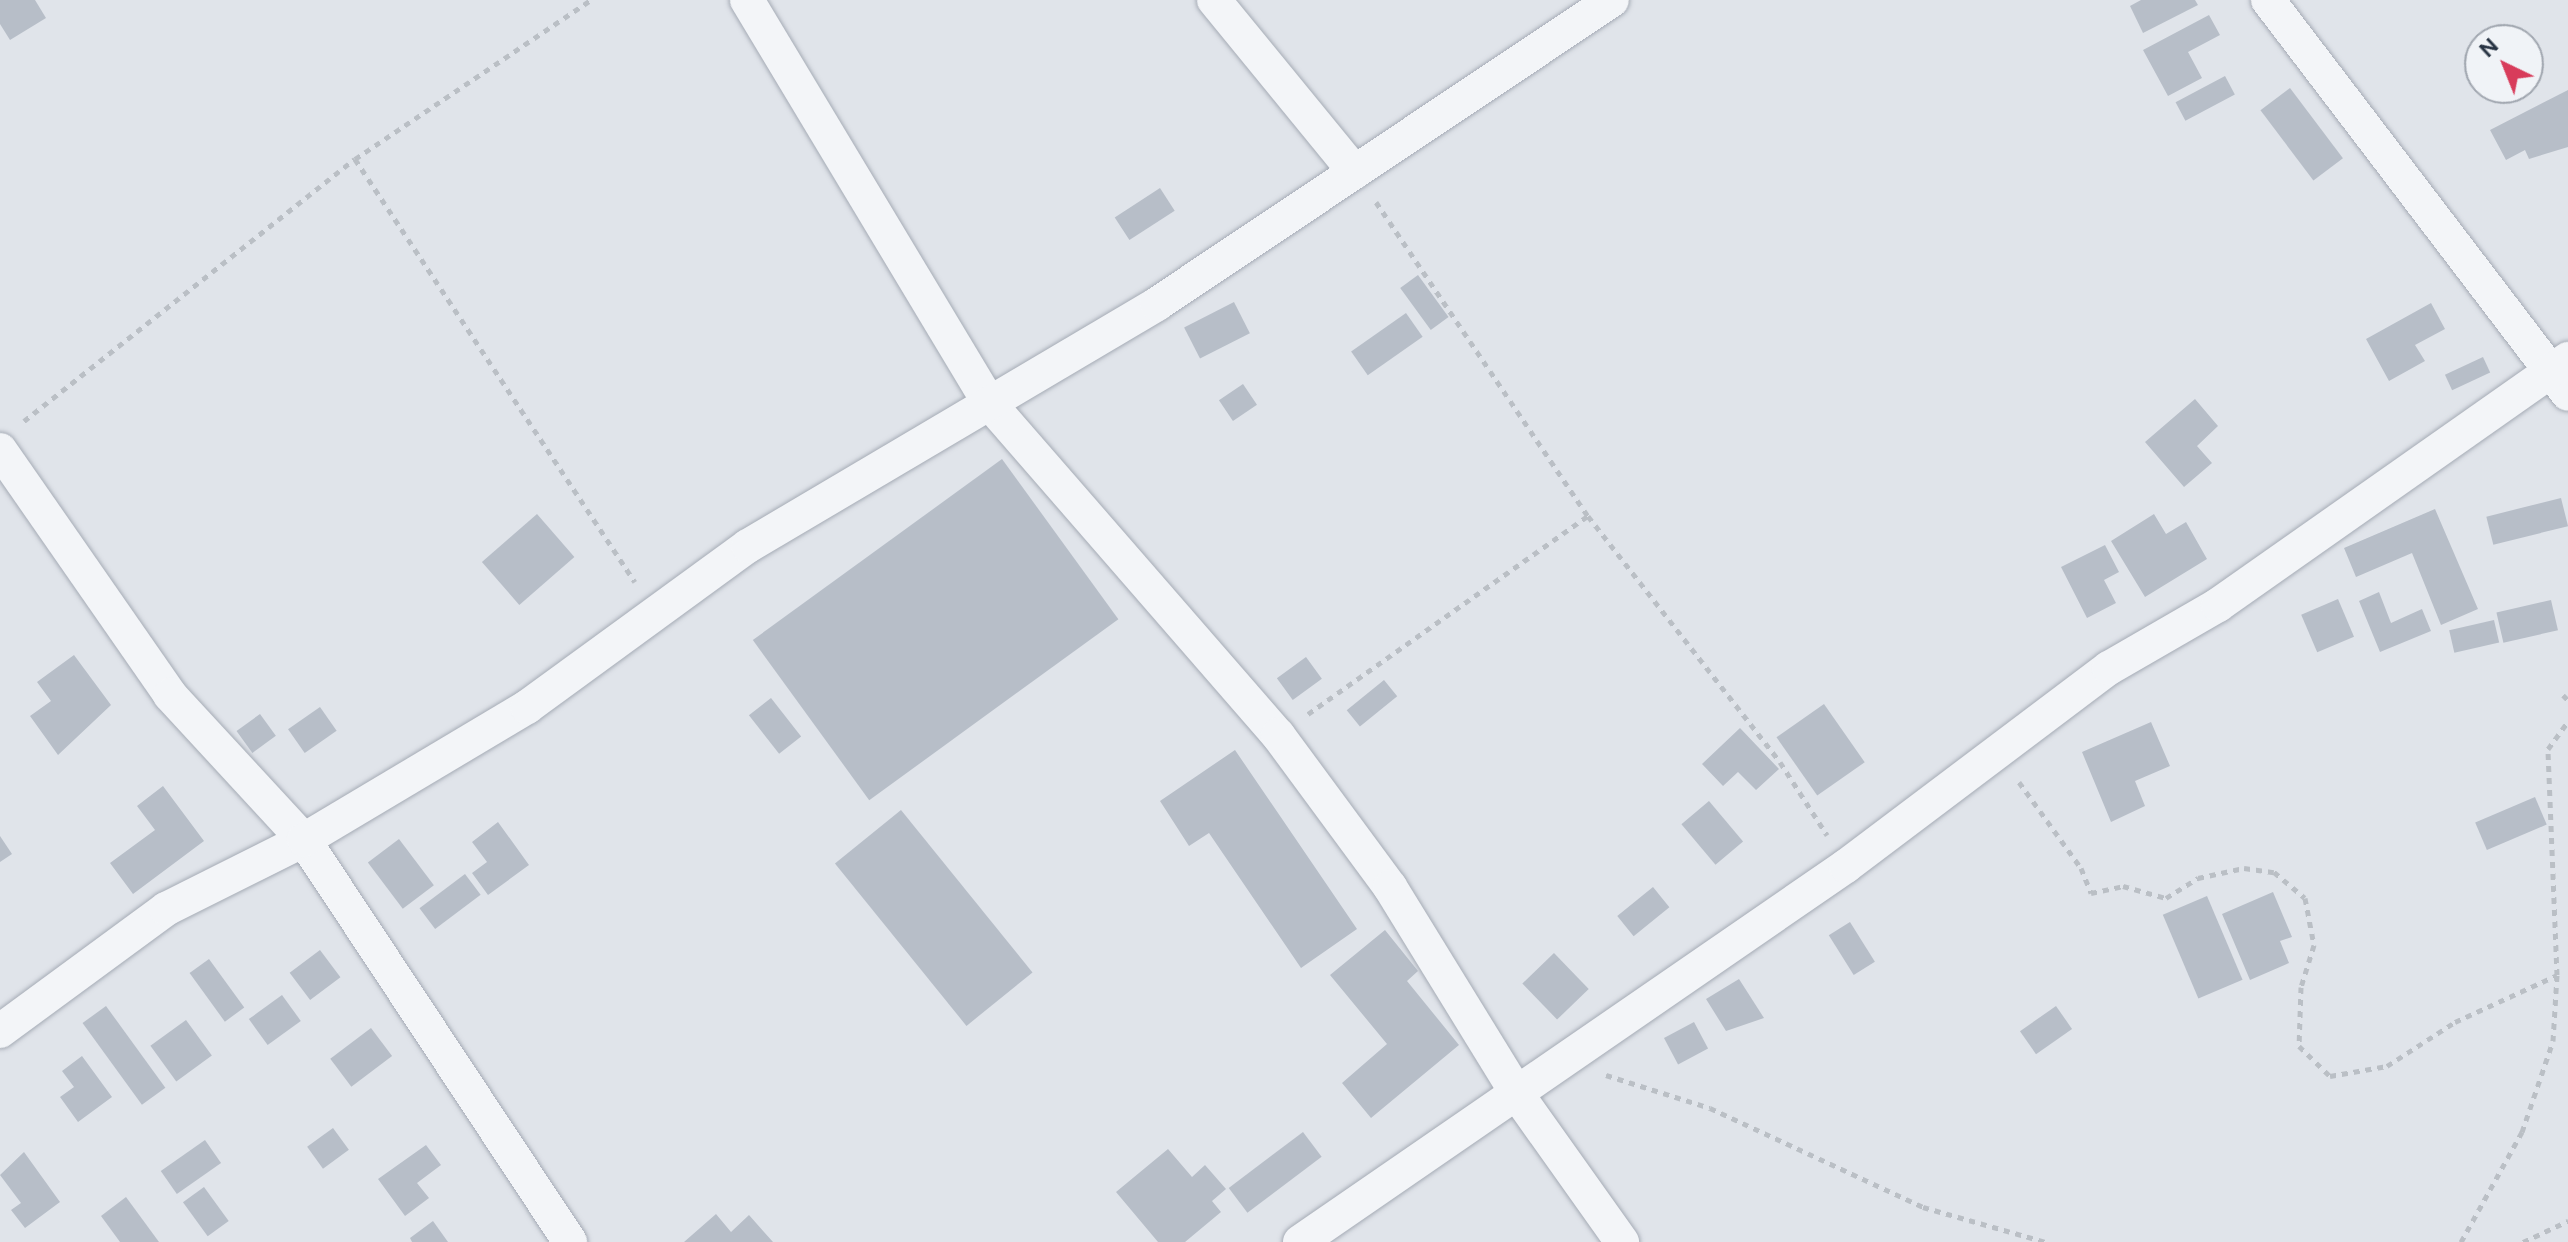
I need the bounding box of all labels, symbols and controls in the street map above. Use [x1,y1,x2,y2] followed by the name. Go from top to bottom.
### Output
[2464,24,2544,104] north arrow
[2473,31,2504,64] text: N

